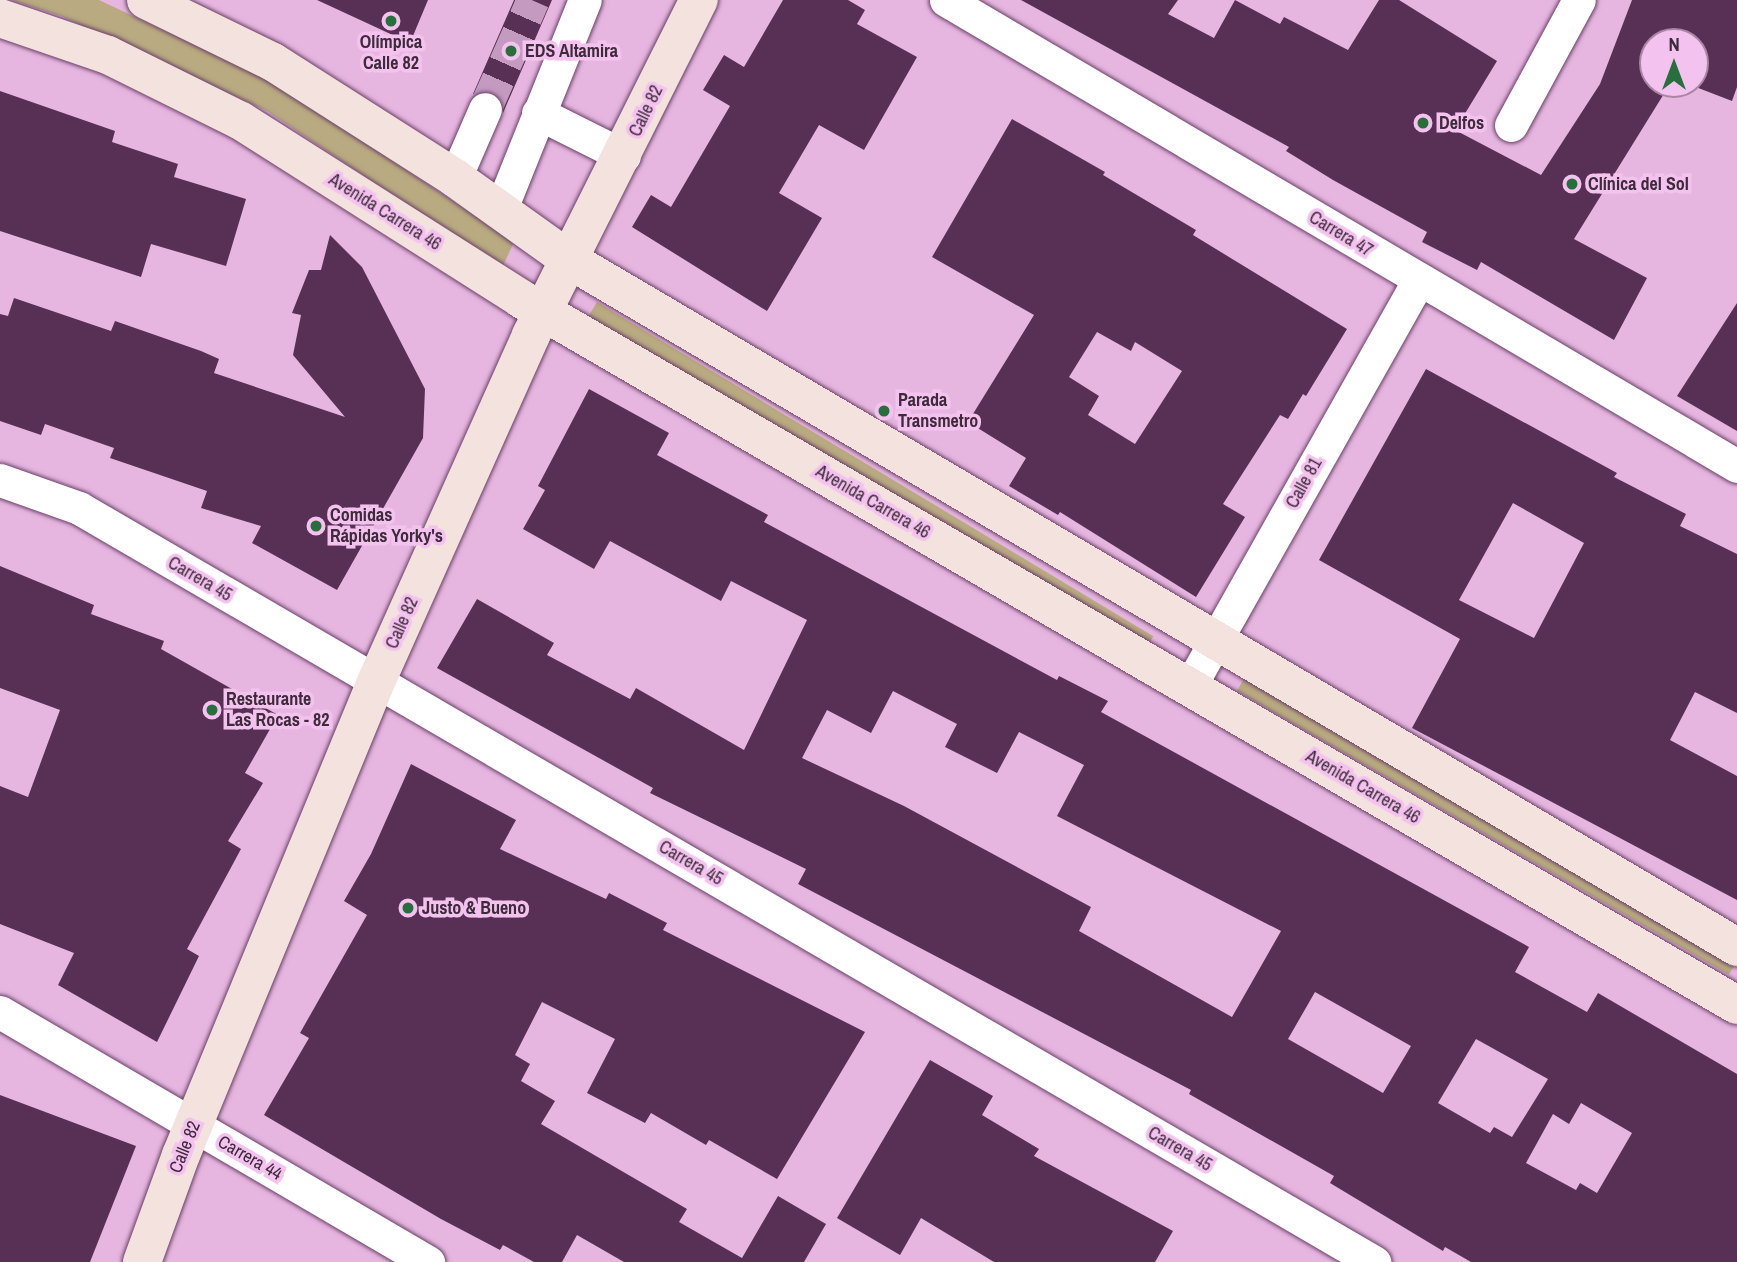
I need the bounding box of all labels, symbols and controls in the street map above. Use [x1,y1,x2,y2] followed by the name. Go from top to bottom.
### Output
[383,13,399,29] marker: Olímpica Calle 82
[1639,28,1709,98] north arrow
[1668,31,1680,57] text: N
[360,32,422,74] place label: Olímpica Calle 82
[525,40,619,62] place label: EDS Altamira
[503,43,519,59] marker: EDS Altamira
[624,82,668,140] street label: Calle 82
[1439,112,1484,134] place label: Delfos
[1413,113,1433,133] marker: Delfos
[325,169,445,255] street label: Avenida Carrera 46
[1588,173,1689,195] place label: Clínica del Sol
[1562,174,1582,194] marker: Clínica del Sol
[1305,207,1377,261] street label: Carrera 47
[898,390,978,432] place label: Parada Transmetro
[876,403,892,419] marker: Parada Transmetro
[1281,454,1327,512] street label: Calle 81
[812,461,934,543] street label: Avenida Carrera 46
[330,505,443,548] place label: Comidas Rápidas Yorky's
[308,518,324,534] marker: Comidas Rápidas Yorky's
[164,552,236,606] street label: Carrera 45
[381,594,423,652] street label: Calle 82
[226,689,329,732] place label: Restaurante Las Rocas - 82
[204,702,220,718] marker: Restaurante Las Rocas - 82
[1302,746,1424,828] street label: Avenida Carrera 46
[655,836,727,890] street label: Carrera 45
[422,897,526,919] place label: Justo & Bueno
[400,900,416,916] marker: Justo & Bueno
[165,1118,205,1176] street label: Calle 82
[1144,1122,1216,1176] street label: Carrera 45
[214,1131,286,1185] street label: Carrera 44

